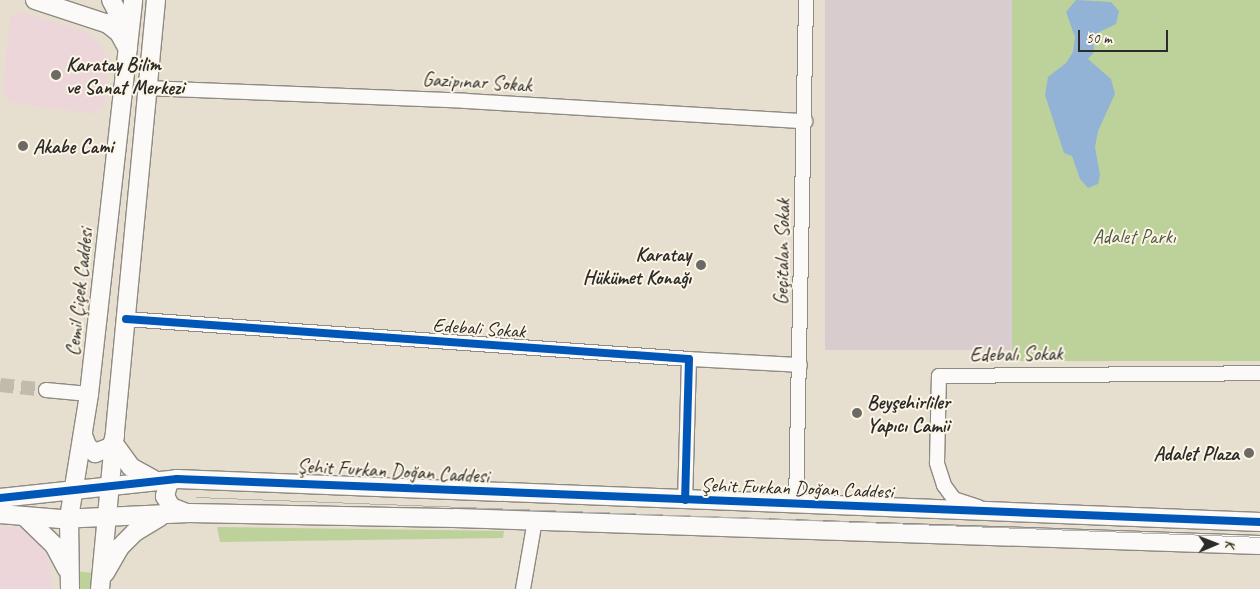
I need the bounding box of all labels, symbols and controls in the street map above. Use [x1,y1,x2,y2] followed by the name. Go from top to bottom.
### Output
[1080,20,1170,52] scale bar
[1086,29,1112,48] text: 50 m
[66,52,184,99] place label: Karatay Bilim ve Sanat Merkezi
[422,67,532,97] street label: Gazipınar Sokak
[50,69,62,81] marker: Karatay Bilim ve Sanat Merkezi
[33,134,114,158] place label: Akabe Cami
[17,140,29,152] marker: Akabe Cami
[769,199,795,305] street label: Geçitalan Sokak
[1092,224,1176,248] park label: Adalet Parkı
[60,227,98,357] street label: Cemil Çiçek Caddesi
[583,242,691,289] place label: Karatay Hükümet Konağı
[695,259,707,271] marker: Karatay Hükümet Konağı
[432,313,526,343] street label: Edebali Sokak
[969,341,1063,367] street label: Edebalı Sokak
[867,390,950,437] place label: Beyşehirliler Yapıcı Camii
[851,407,863,419] marker: Beyşehirliler Yapıcı Camii
[1154,441,1239,465] place label: Adalet Plaza
[1243,447,1255,459] marker: Adalet Plaza
[296,454,490,488] street label: Şehit Furkan Doğan Caddesi
[700,473,894,503] street label: Şehit Furkan Doğan Caddesi
[1190,519,1240,569] north arrow
[1222,540,1239,547] text: K

